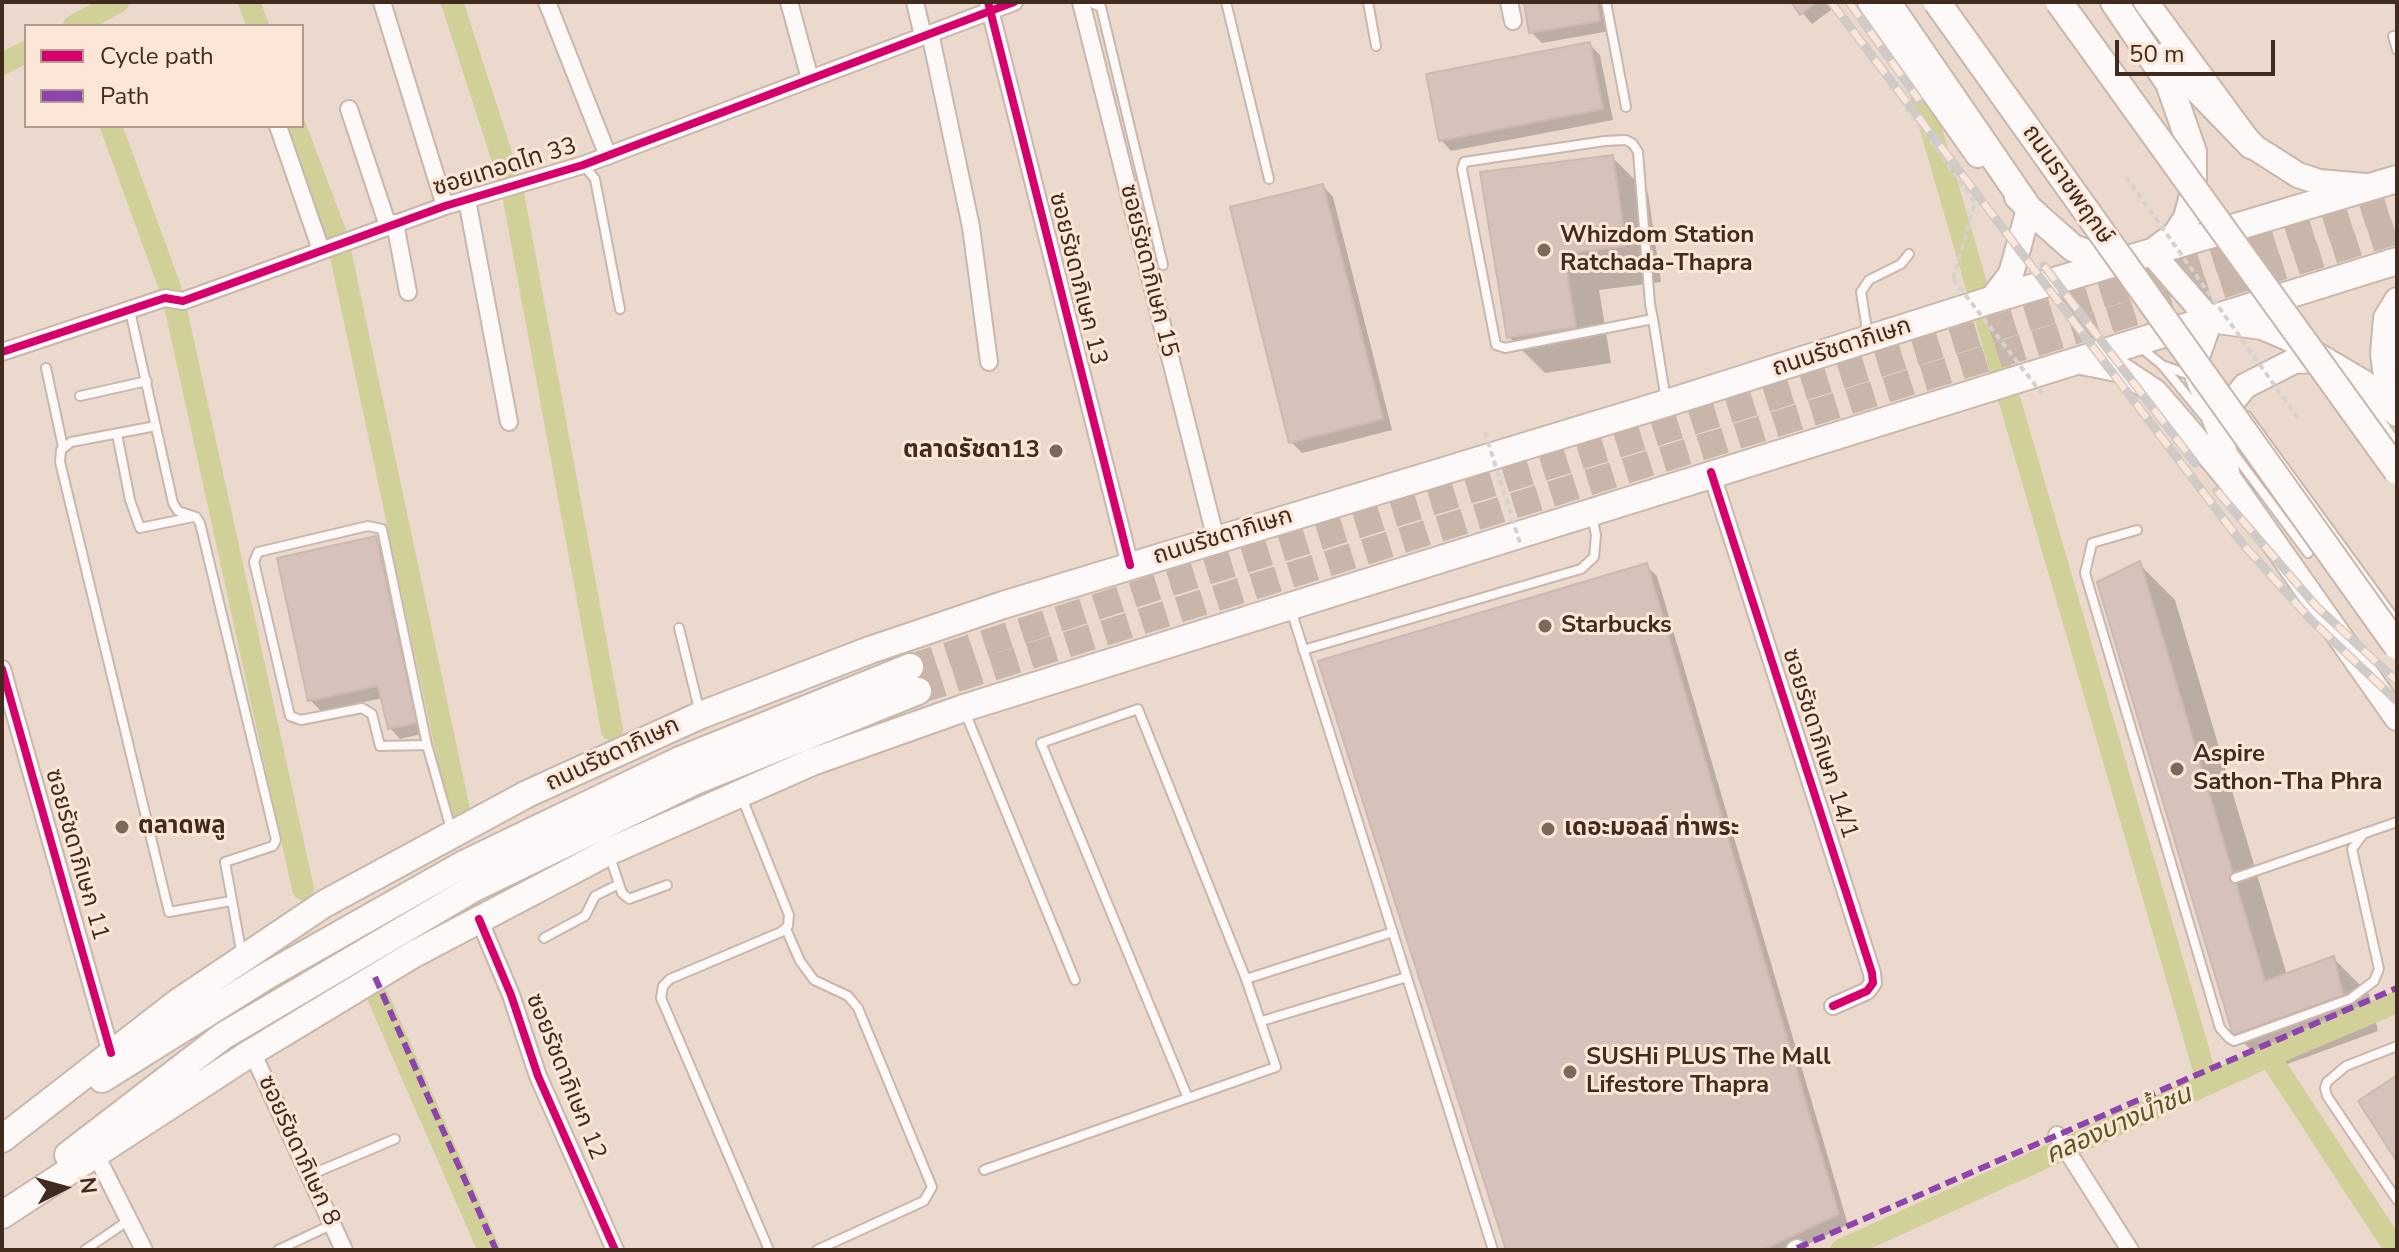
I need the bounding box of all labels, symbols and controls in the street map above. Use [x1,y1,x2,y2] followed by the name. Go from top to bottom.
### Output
[24,24,304,128] legend
[2119,24,2279,74] scale bar
[2129,38,2185,70] text: 50 m
[100,40,214,72] text: Cycle path
[100,80,149,112] text: Path
[2015,120,2119,250] street label: ถนนราชพฤกษ์
[430,133,580,203] street label: ซอยเทอดไท 33
[1113,182,1183,360] street label: ซอยรัชดาภิเษก 15
[1042,190,1112,368] street label: ซอยรัชดาภิเษก 13
[1560,222,1754,278] place label: Whizdom Station Ratchada-Thapra
[1535,241,1553,259] marker: Whizdom Station Ratchada-Thapra
[1769,312,1915,384] street label: ถนนรัชดาภิเษก
[903,437,1040,465] place label: ตลาดรัชดา13
[1047,442,1065,460] marker: ตลาดรัชดา13
[1150,502,1296,572] street label: ถนนรัชดาภิเษก
[1561,612,1672,640] place label: Starbucks
[1536,617,1554,635] marker: Starbucks
[1775,645,1863,843] street label: ซอยรัชดาภิเษก 14/1
[541,711,685,799] street label: ถนนรัชดาภิเษก
[2193,741,2382,797] place label: Aspire Sathon-Tha Phra
[2168,760,2186,778] marker: Aspire Sathon-Tha Phra
[38,766,114,944] street label: ซอยรัชดาภิเษก 11
[138,813,226,841] place label: ตลาดพลู
[1564,815,1739,843] place label: เดอะมอลล์ ท่าพระ
[113,818,131,836] marker: ตลาดพลู
[1539,820,1557,838] marker: เดอะมอลล์ ท่าพระ
[519,990,611,1164] street label: ซอยรัชดาภิเษก 12
[1586,1044,1831,1100] place label: SUSHi PLUS The Mall Lifestore Thapra
[1561,1063,1579,1081] marker: SUSHi PLUS The Mall Lifestore Thapra
[251,1071,345,1231] street label: ซอยรัชดาภิเษก 8
[2041,1080,2197,1172] water label: คลองบางน้ำชน
[24,1148,104,1228] north arrow
[72,1176,104,1195] text: N

